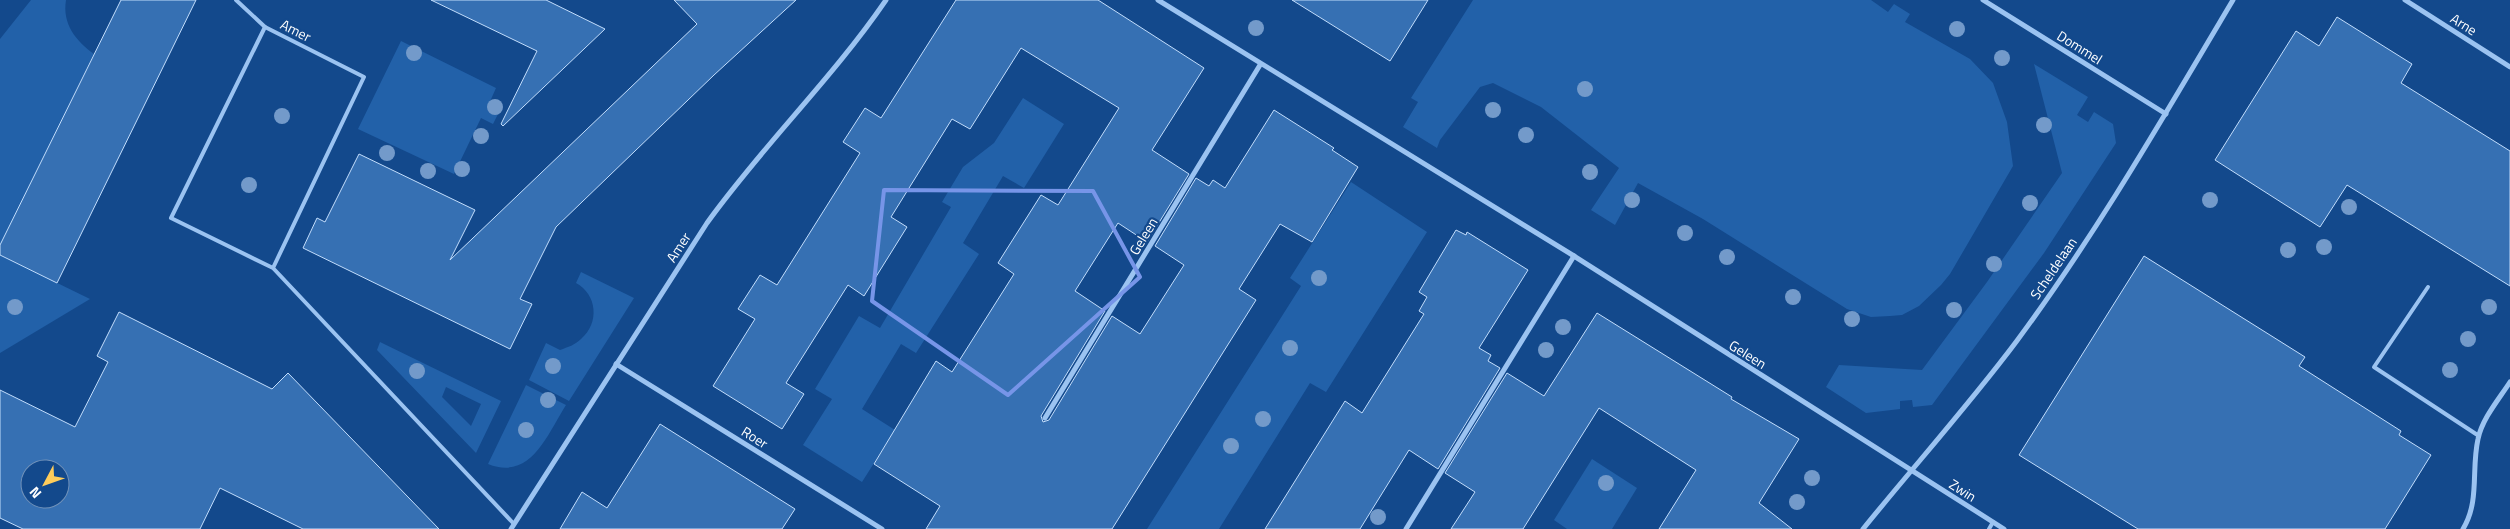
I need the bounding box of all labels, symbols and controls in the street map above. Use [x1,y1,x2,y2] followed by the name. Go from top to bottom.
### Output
[2447,8,2481,40] street label: Arne
[277,13,315,47] street label: Amer
[2053,25,2107,69] street label: Dommel
[1124,213,1162,259] street label: Geleen
[660,228,696,266] street label: Amer
[2025,233,2081,303] street label: Scheldelaan
[1725,334,1771,374] street label: Geleen
[738,421,772,453] street label: Roer
[20,459,70,509] north arrow
[1945,474,1981,506] street label: Zwin
[24,482,46,503] text: N

